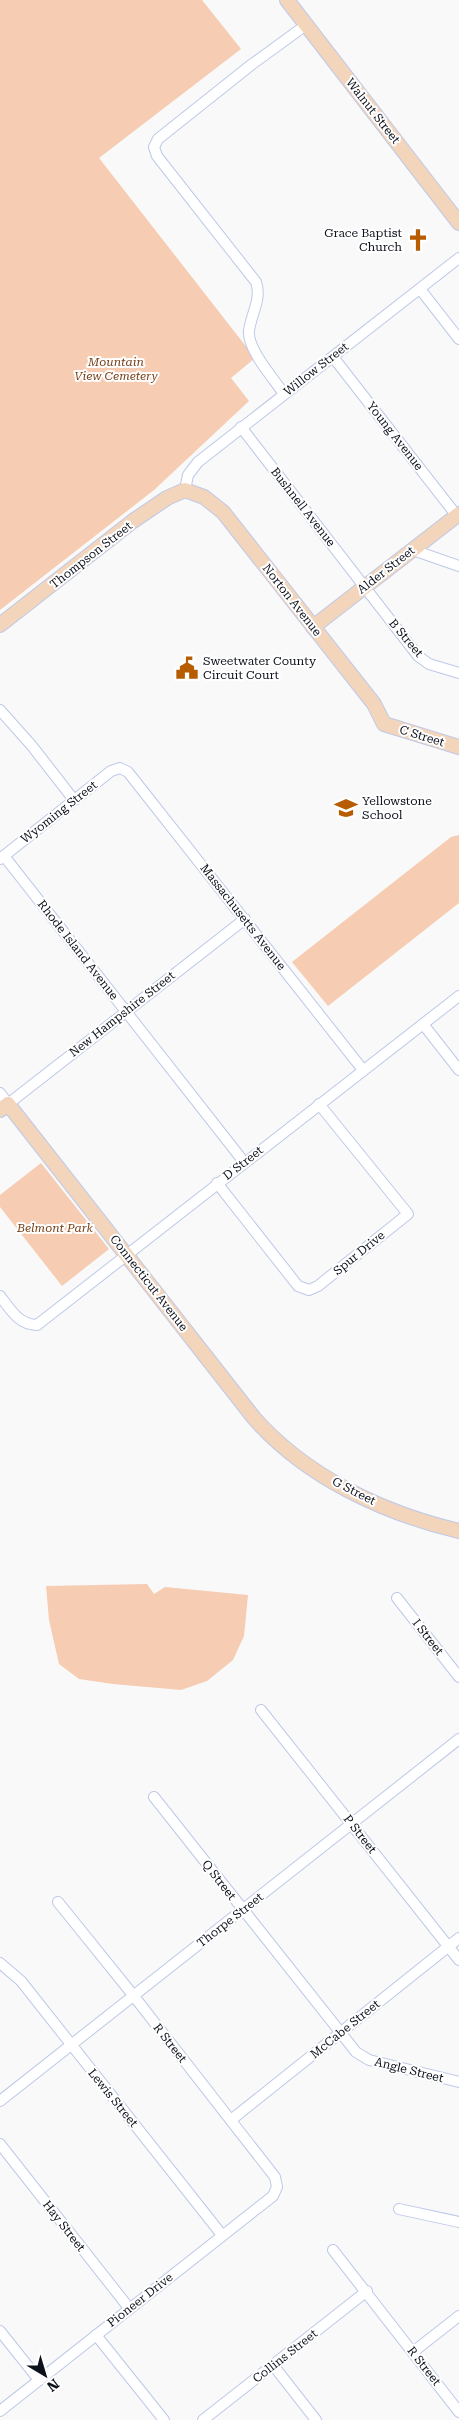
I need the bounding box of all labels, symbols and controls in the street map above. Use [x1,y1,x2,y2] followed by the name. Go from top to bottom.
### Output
[343,76,403,147] street label: Walnut Street
[324,226,403,254] place label: Grace Baptist Church
[405,227,431,253] church icon: Grace Baptist Church
[281,339,351,398] street label: Willow Street
[74,355,158,383] park label: Mountain View Cemetery
[364,399,426,473] street label: Young Avenue
[268,465,338,550] street label: Bushnell Avenue
[47,518,135,591] street label: Thompson Street
[355,543,418,597] street label: Alder Street
[260,561,325,639] street label: Norton Avenue
[386,616,426,660] street label: B Street
[203,654,317,682] place label: Sweetwater County Circuit Court
[174,655,200,681] public building icon: Sweetwater County Circuit Court
[398,723,447,750] street label: C Street
[18,778,100,846] street label: Wyoming Street
[362,794,432,822] place label: Yellowstone School
[333,795,359,821] school or university icon: Yellowstone School
[197,861,289,973] street label: Massachusetts Avenue
[35,897,122,1003] street label: Rhode Island Avenue
[66,968,178,1060] street label: New Hampshire Street
[220,1143,266,1183] street label: D Street
[16,1221,94,1235] park label: Belmont Park
[330,1228,388,1278] street label: Spur Drive
[107,1232,191,1334] street label: Connecticut Avenue
[330,1474,378,1508] street label: G Street
[410,1616,447,1658] street label: I Street
[341,1812,380,1857] street label: P Street
[199,1857,239,1903] street label: Q Street
[194,1890,266,1950] street label: Thorpe Street
[308,1996,383,2061] street label: McCabe Street
[150,2021,190,2066] street label: R Street
[373,2055,445,2085] street label: Angle Street
[85,2066,141,2130] street label: Lewis Street
[40,2198,89,2255] street label: Hay Street
[104,2270,176,2330] street label: Pioneer Drive
[250,2326,321,2386] street label: Collins Street
[404,2344,444,2389] street label: R Street
[20,2350,70,2400] north arrow
[44,2376,62,2395] text: N

